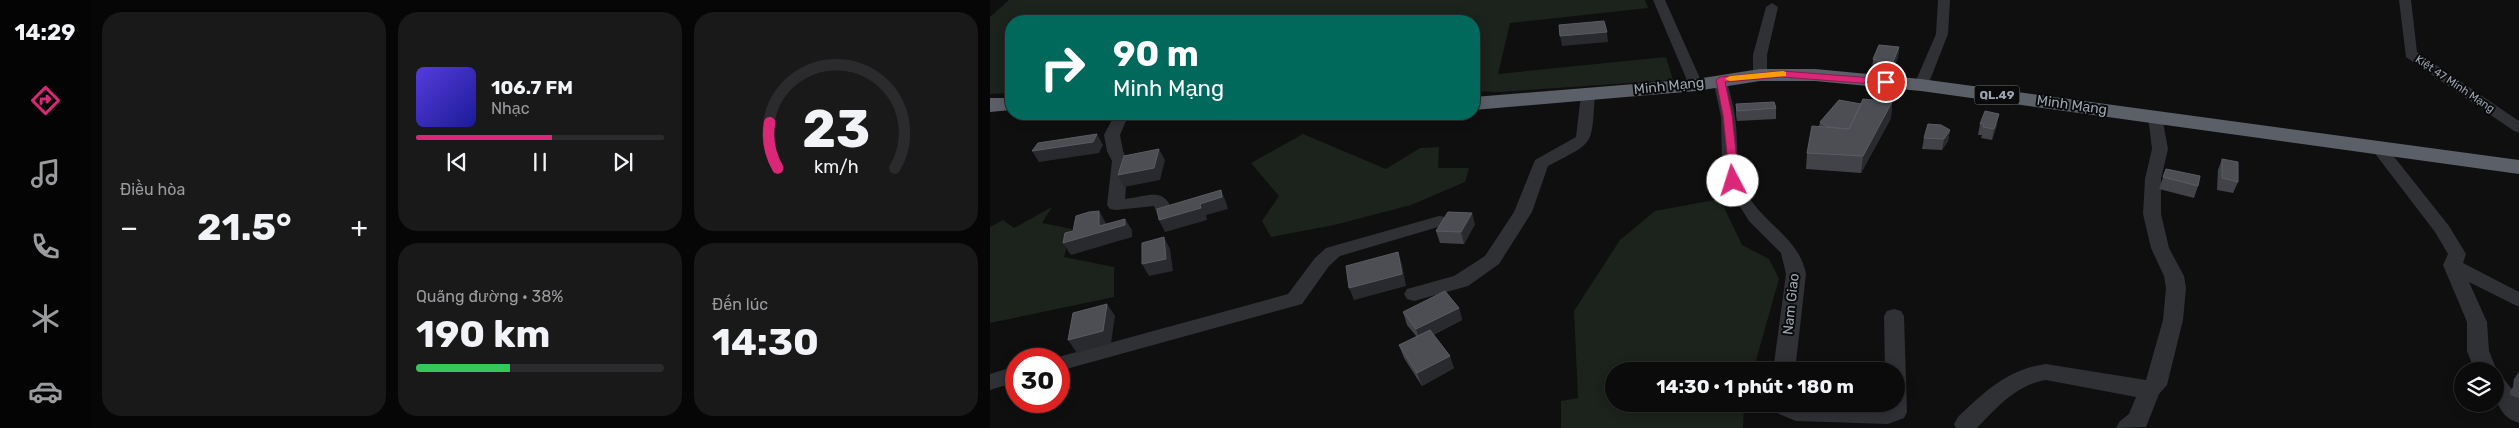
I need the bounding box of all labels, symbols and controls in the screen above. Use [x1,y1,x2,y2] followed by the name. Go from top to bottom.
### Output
[15,19,75,46] text: 14:29
[1113,33,1199,75] text: 90 m
[1030,35,1095,100] icon: right
[2413,53,2497,115] street label: Kiệt 47 Minh Mạng
[1865,61,1907,103] pin
[1872,68,1900,96] icon: arrive
[1633,74,1705,98] street label: Minh Mạng
[1113,75,1224,102] text: Minh Mạng
[491,76,573,99] text: 106.7 FM
[28,83,63,118] icon: directions
[1974,86,2020,104] road number: QL.49
[2036,92,2108,118] street label: Minh Mạng
[802,98,870,160] text: 23
[491,99,530,118] text: Nhạc
[443,148,471,176] icon: previous
[526,148,554,176] icon: pause
[609,148,637,176] icon: next
[1706,154,1758,206] position arrow
[28,156,63,191] icon: music
[814,156,858,177] text: km/h
[120,180,185,199] text: Điều hòa
[197,204,292,250] text: 21.5°
[120,211,138,244] text: −
[351,211,368,244] text: +
[28,229,63,264] icon: phone
[1779,272,1803,336] street label: Nam Giao
[416,287,564,306] text: Quãng đường · 38%
[712,295,768,314] text: Đến lúc
[28,301,63,336] icon: climate
[416,311,550,357] text: 190 km
[712,319,819,365] text: 14:30
[1005,348,1070,413] speed limit sign: 30
[2454,362,2504,412] map controls
[2454,362,2504,412] button: layers
[28,374,63,409] icon: car
[1656,375,1854,398] text: 14:30 · 1 phút · 180 m

